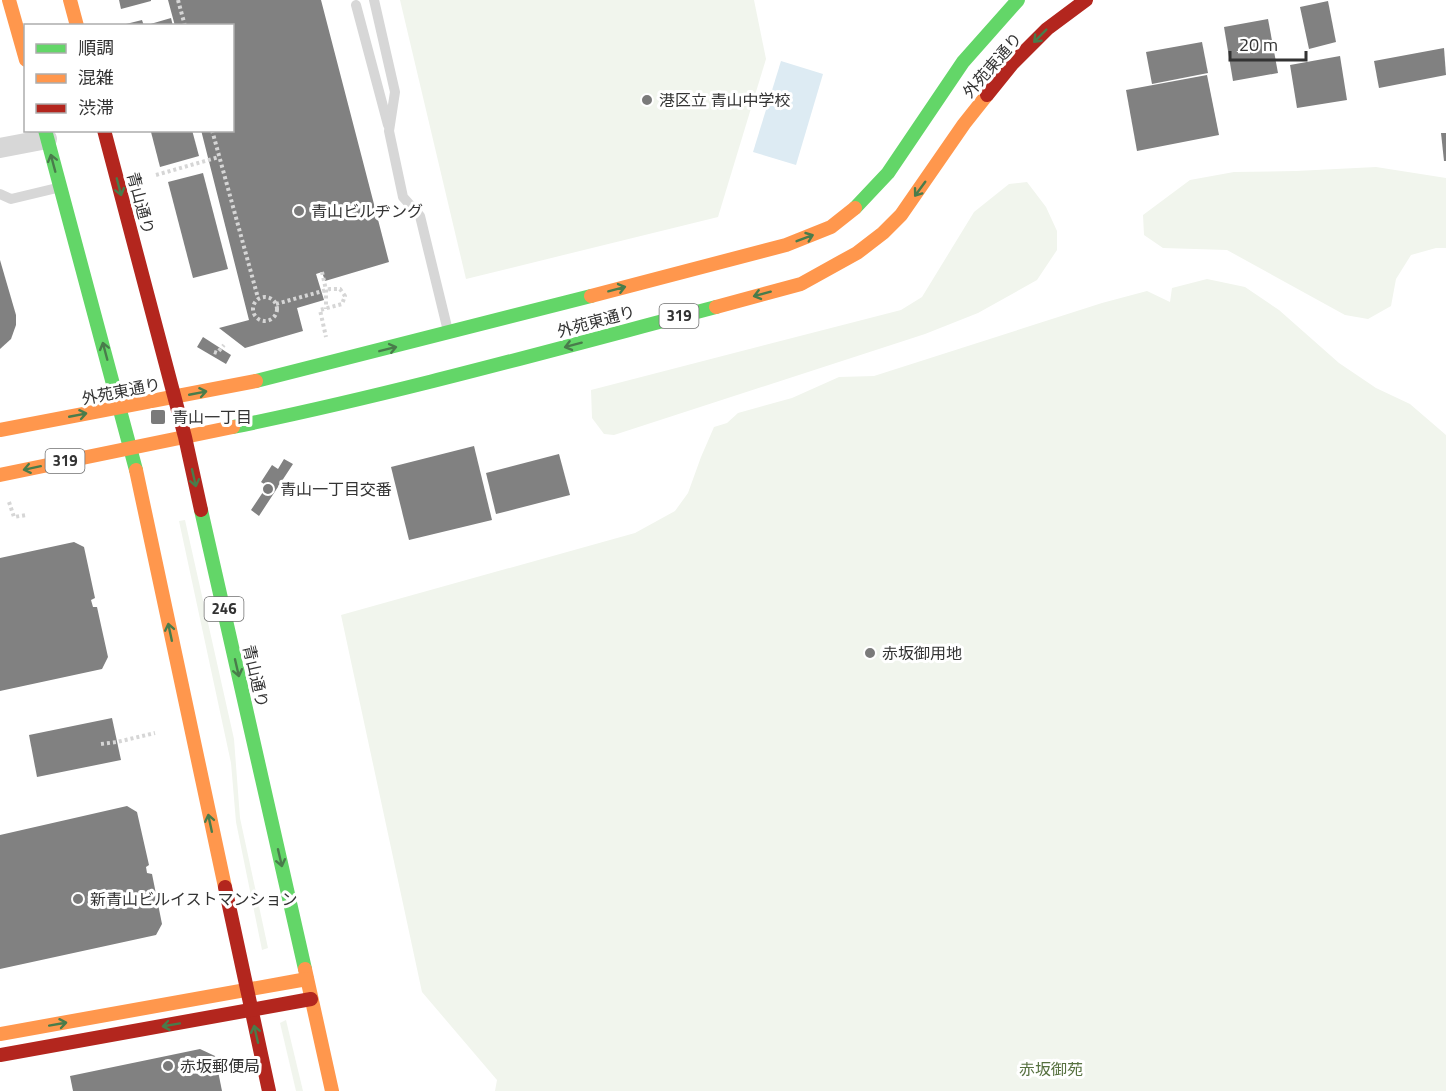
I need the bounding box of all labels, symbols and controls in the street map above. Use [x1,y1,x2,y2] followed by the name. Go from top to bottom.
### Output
[24,24,234,132] legend
[1230,24,1306,62] scale bar
[957,27,1027,103] street label: 外苑東通り
[1033,29,1047,44] one-way arrow
[1239,31,1278,58] text: 20 m
[78,34,114,61] text: 順調
[78,64,114,91] text: 混雑
[659,88,791,112] place label: 港区立 青山中学校
[640,93,654,107] marker: 港区立 青山中学校
[78,94,114,121] text: 渋滞
[47,154,59,173] one-way arrow
[121,169,161,237] street label: 青山通り
[114,177,126,196] one-way arrow
[914,181,926,197] one-way arrow
[311,199,423,223] place label: 青山ビルヂング
[292,204,306,218] marker: 青山ビルヂング
[795,232,814,243] one-way arrow
[607,283,626,295] one-way arrow
[753,289,772,301] one-way arrow
[554,299,638,343] street label: 外苑東通り
[660,304,698,328] road number: 319
[564,339,583,351] one-way arrow
[98,342,110,361] one-way arrow
[378,343,397,354] one-way arrow
[79,372,163,410] street label: 外苑東通り
[187,387,207,398] one-way arrow
[172,405,252,429] place label: 青山一丁目
[149,408,167,426] marker: 青山一丁目
[68,409,87,420] one-way arrow
[46,449,84,473] road number: 319
[23,463,43,474] one-way arrow
[189,467,200,487] one-way arrow
[280,477,392,501] place label: 青山一丁目交番
[261,482,275,496] marker: 青山一丁目交番
[204,597,244,621] road number: 246
[164,623,175,642] one-way arrow
[882,641,962,665] place label: 赤坂御用地
[237,642,275,710] street label: 青山通り
[863,646,877,660] marker: 赤坂御用地
[232,658,243,677] one-way arrow
[204,814,216,833] one-way arrow
[275,848,286,867] one-way arrow
[90,887,298,911] place label: 新青山ビルイストマンション
[71,892,85,906] marker: 新青山ビルイストマンション
[47,1018,67,1029] one-way arrow
[162,1020,181,1031] one-way arrow
[250,1025,262,1044] one-way arrow
[180,1054,260,1078] place label: 赤坂郵便局
[1019,1057,1083,1081] park label: 赤坂御苑
[161,1059,175,1073] marker: 赤坂郵便局

